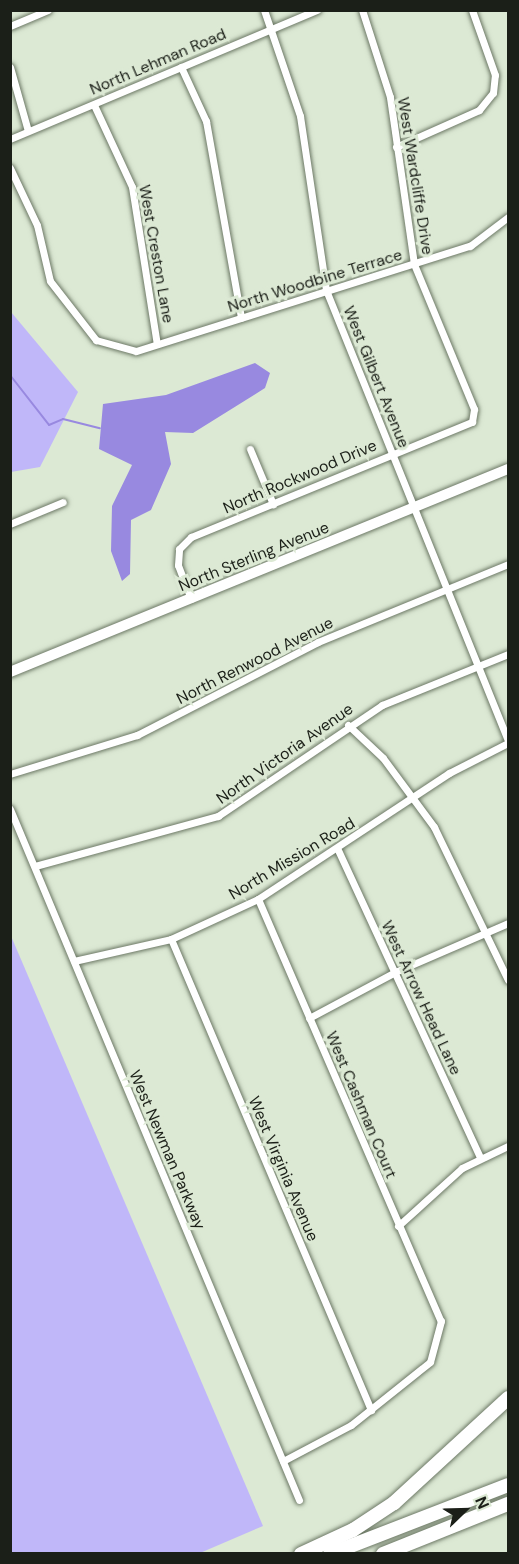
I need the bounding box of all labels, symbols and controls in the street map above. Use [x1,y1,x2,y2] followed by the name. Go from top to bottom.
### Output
[87,25,229,99] street label: North Lehman Road
[393,96,437,256] street label: West Wardcliffe Drive
[134,183,178,325] street label: West Creston Lane
[225,245,405,317] street label: North Woodbine Terrace
[339,303,413,451] street label: West Gilbert Avenue
[220,436,380,518] street label: North Rockwood Drive
[176,518,332,596] street label: North Sterling Avenue
[174,613,336,709] street label: North Renwood Avenue
[213,700,357,808] street label: North Victoria Avenue
[226,814,358,904] street label: North Mission Road
[377,918,465,1078] street label: West Arrow Head Lane
[321,1028,401,1182] street label: West Cashman Court
[125,1067,209,1233] street label: West Newman Parkway
[244,1094,322,1244] street label: West Virginia Avenue
[435,1480,495,1540] north arrow
[470,1493,494,1512] text: N

